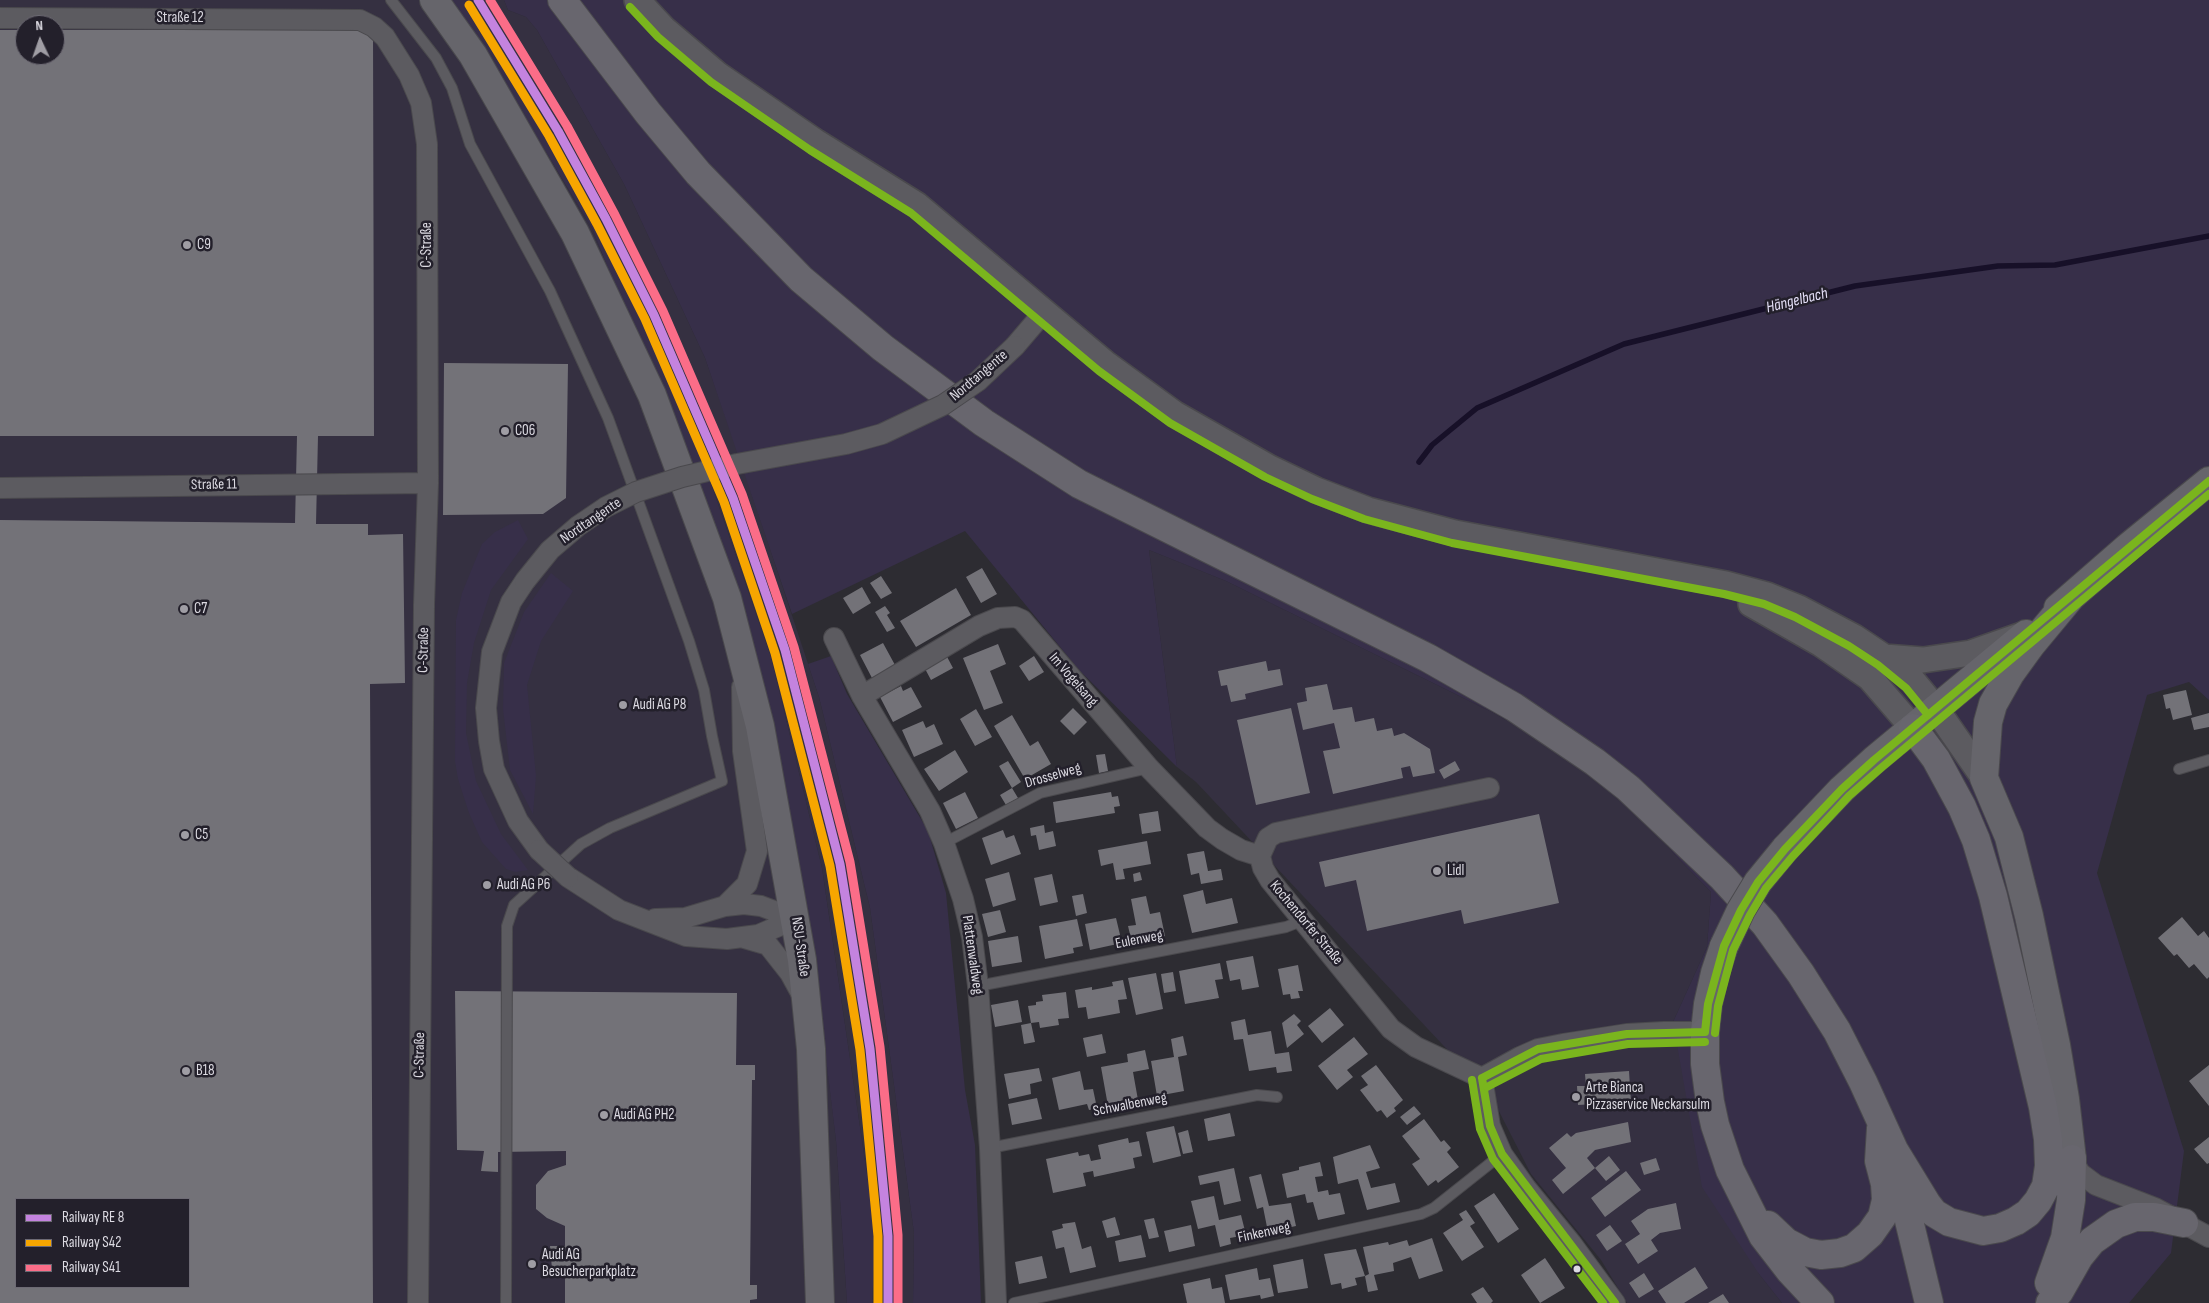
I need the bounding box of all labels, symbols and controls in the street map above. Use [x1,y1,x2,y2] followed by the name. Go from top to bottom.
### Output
[156,9,204,27] street label: Straße 12
[15,15,65,65] north arrow
[35,17,43,34] text: N
[418,222,436,268] street label: C-Straße
[197,236,211,254] place label: C9
[181,239,193,251] marker: C9
[1764,284,1830,318] water label: Hängelbach
[946,347,1012,405] street label: Nordtangente
[515,422,535,440] place label: C06
[499,425,511,437] marker: C06
[191,476,237,494] street label: Straße 11
[557,494,625,548] street label: Nordtangente
[194,600,207,618] place label: C7
[178,603,190,615] marker: C7
[415,627,433,673] street label: C-Straße
[1045,649,1101,711] street label: Im Vogelsang
[633,696,686,714] place label: Audi AG P8
[617,699,629,711] marker: Audi AG P8
[1023,759,1083,793] street label: Drosselweg
[195,826,208,844] place label: C5
[179,829,191,841] marker: C5
[1447,862,1464,880] place label: Lidl
[1431,865,1443,877] marker: Lidl
[497,876,550,894] place label: Audi AG P6
[1266,877,1346,969] street label: Kochendorfer Straße
[481,879,493,891] marker: Audi AG P6
[958,914,986,996] street label: Plattenwaldweg
[787,916,813,978] street label: NSU-Straße
[1114,927,1164,953] street label: Eulenweg
[411,1032,429,1078] street label: C-Straße
[196,1062,214,1080] place label: B18
[180,1065,192,1077] marker: B18
[1586,1079,1710,1114] place label: Arte Bianca Pizzaservice Neckarsulm
[1092,1089,1168,1121] street label: Schwalbenweg
[1570,1091,1582,1103] marker: Arte Bianca Pizzaservice Neckarsulm
[614,1106,674,1124] place label: Audi AG PH2
[598,1109,610,1121] marker: Audi AG PH2
[15,1198,190,1288] legend
[62,1208,124,1227] text: Railway RE 8
[1236,1219,1292,1247] street label: Finkenweg
[62,1233,121,1252] text: Railway S42
[542,1246,636,1281] place label: Audi AG Besucherparkplatz
[62,1258,120,1277] text: Railway S41
[526,1258,538,1270] marker: Audi AG Besucherparkplatz
[1572,1264,1582,1274] unlabelled marker

